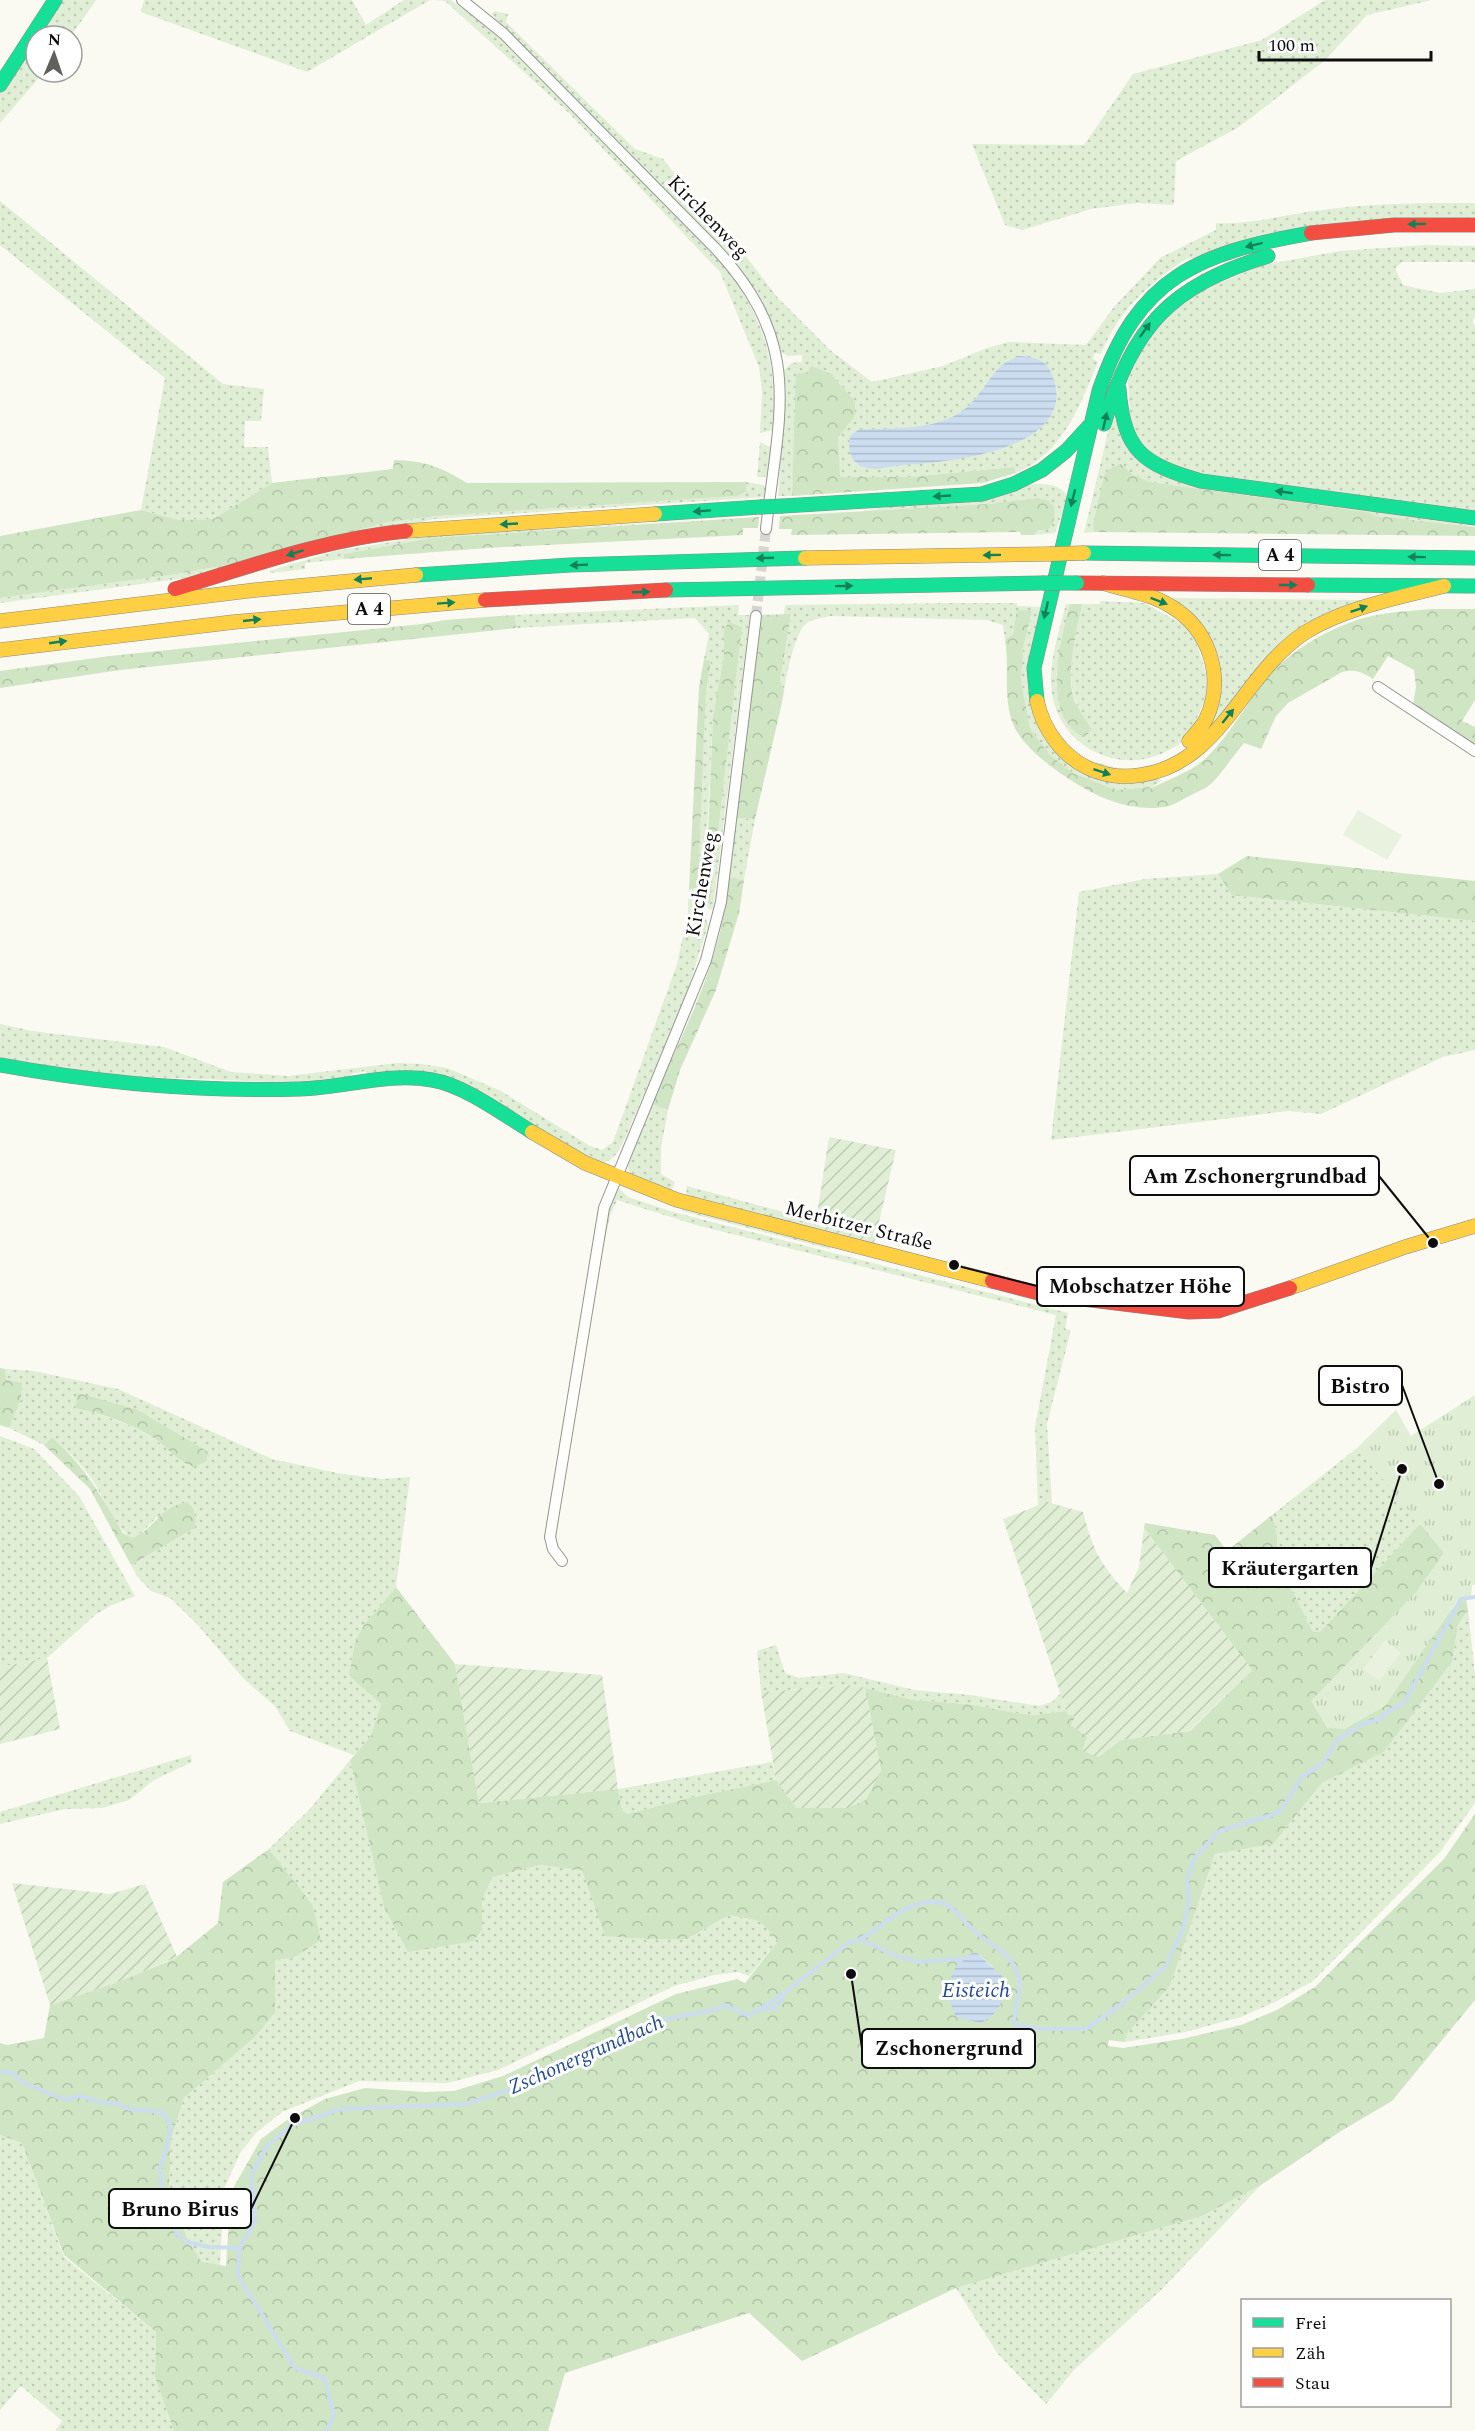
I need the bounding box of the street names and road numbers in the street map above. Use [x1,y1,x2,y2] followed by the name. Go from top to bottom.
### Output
[660,168,756,266] street label: Kirchenweg
[1259,540,1301,570] road number: A 4
[348,594,390,624] road number: A 4
[678,829,726,939] street label: Kirchenweg
[782,1193,936,1259] street label: Merbitzer Straße

